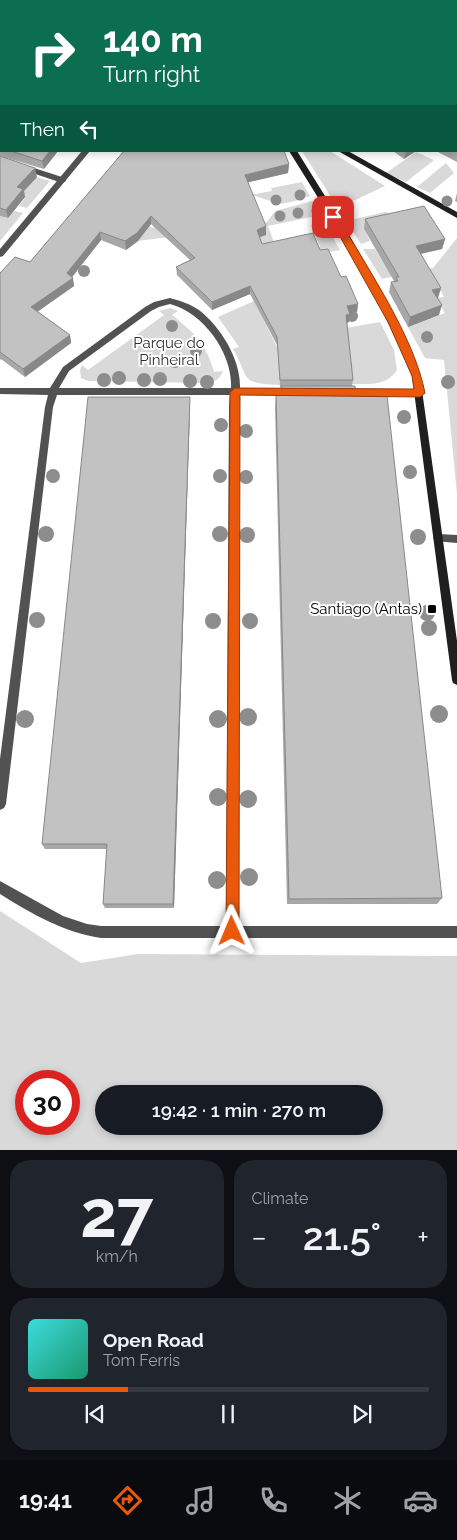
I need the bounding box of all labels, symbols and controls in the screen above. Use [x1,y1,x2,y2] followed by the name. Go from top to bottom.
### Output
[103,19,203,60] text: 140 m
[20,20,85,85] icon: right
[103,61,200,87] text: Turn right
[75,115,103,143] icon: left
[20,118,65,140] text: Then
[312,196,354,238] pin
[319,203,347,231] icon: arrive
[133,334,205,369] park label: Parque do Pinheiral
[310,600,422,618] place label: Santiago (Antas)
[426,603,438,615] marker: Santiago (Antas)
[205,904,257,956] position arrow
[15,1070,80,1135] speed limit sign: 30
[152,1099,326,1121] text: 19:42 · 1 min · 270 m
[80,1176,153,1252] text: 27
[252,1189,308,1208] text: Climate
[303,1214,381,1259] text: 21.5°
[252,1221,267,1254] text: −
[417,1221,429,1254] text: +
[96,1247,138,1266] text: km/h
[103,1329,204,1351] text: Open Road
[103,1351,180,1370] text: Tom Ferris
[81,1400,109,1428] icon: previous
[214,1400,242,1428] icon: pause
[348,1400,376,1428] icon: next
[110,1483,145,1518] icon: directions
[183,1483,218,1518] icon: music
[256,1483,291,1518] icon: phone
[330,1483,365,1518] icon: climate
[403,1483,438,1518] icon: car
[19,1487,72,1513] text: 19:41

